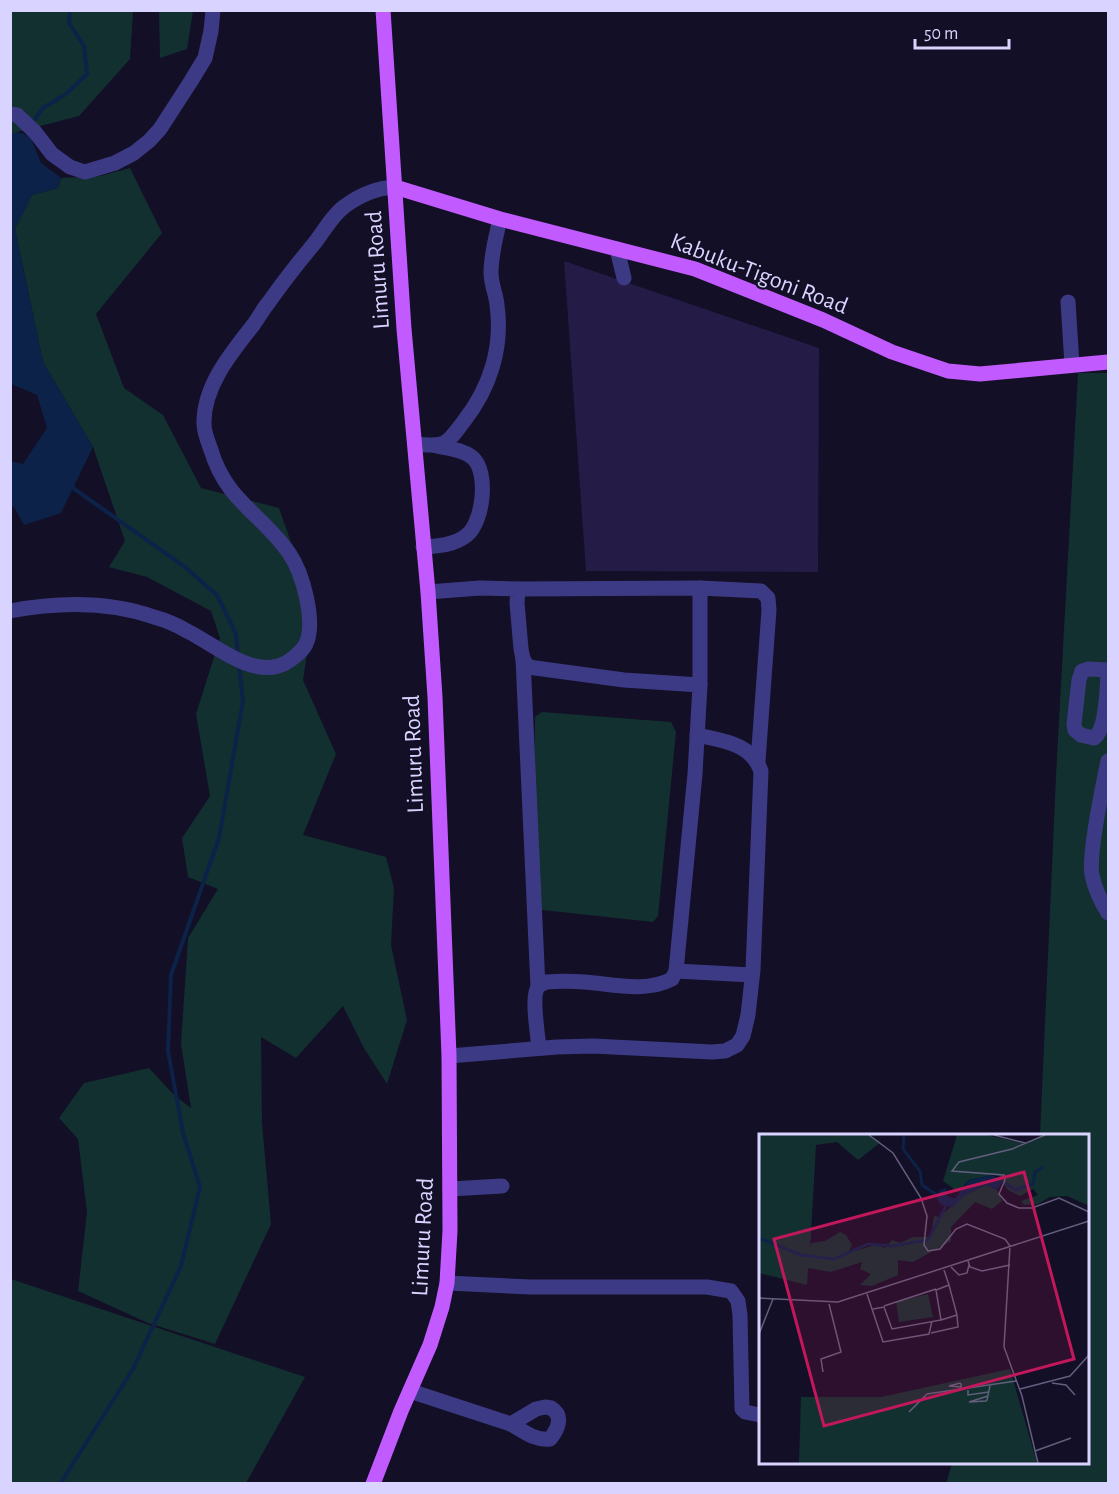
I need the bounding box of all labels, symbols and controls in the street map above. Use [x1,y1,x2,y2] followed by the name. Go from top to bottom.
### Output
[915,12,1010,50] scale bar
[924,25,958,43] text: 50 m
[362,210,394,330] street label: Limuru Road
[667,229,851,319] street label: Kabuku-Tigoni Road
[400,694,428,814] street label: Limuru Road
[759,1134,1089,1464] inset map
[408,1177,438,1297] street label: Limuru Road

